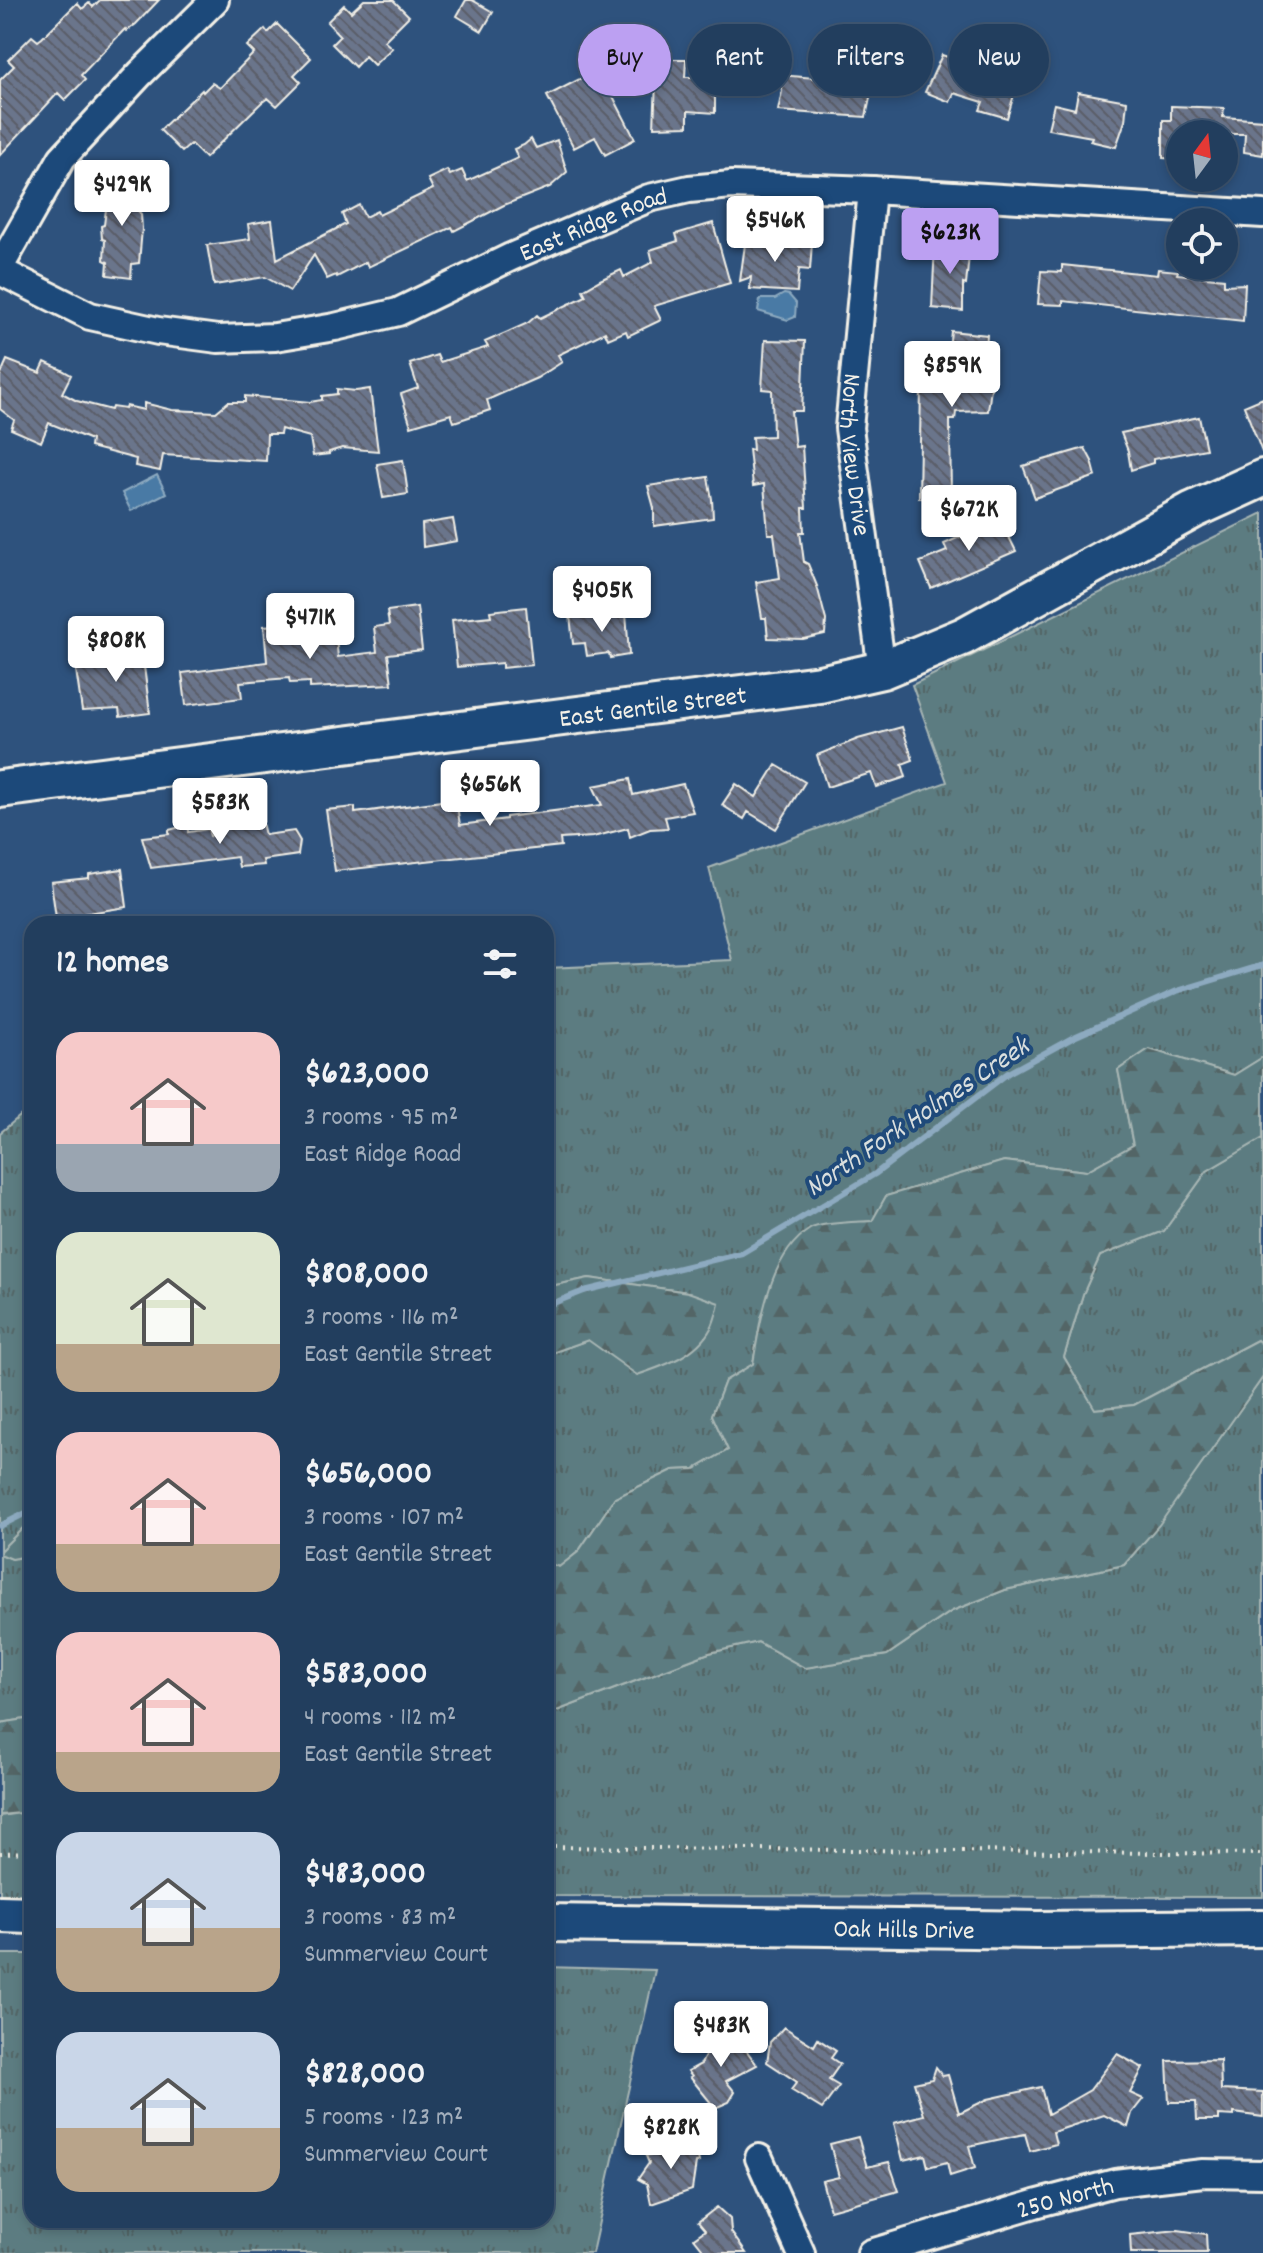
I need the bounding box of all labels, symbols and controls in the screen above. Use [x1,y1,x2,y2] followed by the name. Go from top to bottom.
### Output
[578,24,671,96] chip: Buy
[687,24,792,96] chip: Rent
[808,24,933,96] chip: Filters
[949,24,1049,96] chip: New
[1166,120,1238,192] north arrow
[1166,120,1238,280] map controls
[66,160,178,228] pin: $429K
[92,167,152,204] text: $429K
[514,179,671,273] street label: East Ridge Road
[719,196,831,264] pin: $546K
[745,203,805,240] text: $546K
[894,208,1006,276] pin: $623K
[1166,208,1238,280] button: locate
[920,215,980,252] text: $623K
[896,341,1008,409] pin: $859K
[922,348,982,385] text: $859K
[827,371,879,538] street label: North View Drive
[913,485,1025,553] pin: $672K
[939,492,999,529] text: $672K
[546,566,658,634] pin: $405K
[571,573,633,610] text: $405K
[254,593,366,661] pin: $471K
[284,600,336,637] text: $471K
[60,616,172,684] pin: $808K
[86,623,146,660] text: $808K
[557,679,749,739] street label: East Gentile Street
[434,760,546,828] pin: $656K
[459,767,521,804] text: $656K
[164,778,276,846] pin: $583K
[190,785,250,822] text: $583K
[56,940,169,989] text: 12 homes
[478,942,522,986] icon: filters
[799,1028,1041,1209] water label: North Fork Holmes Creek
[304,1051,430,1100] text: $623,000
[120,1064,216,1160] icon: home
[304,1100,458,1137] text: 3 rooms · 95 m²
[304,1137,462,1174] text: East Ridge Road
[304,1251,429,1300] text: $808,000
[120,1264,216,1360] icon: home
[304,1300,458,1337] text: 3 rooms · 116 m²
[304,1337,492,1374] text: East Gentile Street
[304,1451,432,1500] text: $656,000
[120,1464,216,1560] icon: home
[304,1500,464,1537] text: 3 rooms · 107 m²
[304,1537,492,1574] text: East Gentile Street
[304,1651,428,1700] text: $583,000
[120,1664,216,1760] icon: home
[304,1700,456,1737] text: 4 rooms · 112 m²
[304,1737,492,1774] text: East Gentile Street
[304,1851,426,1900] text: $483,000
[120,1864,216,1960] icon: home
[304,1900,456,1937] text: 3 rooms · 83 m²
[833,1912,975,1951] street label: Oak Hills Drive
[304,1937,488,1974] text: Summerview Court
[665,2001,777,2069] pin: $483K
[692,2008,750,2045] text: $483K
[304,2051,425,2100] text: $828,000
[120,2064,216,2160] icon: home
[304,2100,463,2137] text: 5 rooms · 123 m²
[615,2103,727,2171] pin: $828K
[642,2110,700,2147] text: $828K
[304,2137,488,2174] text: Summerview Court
[1013,2169,1118,2230] street label: 250 North

